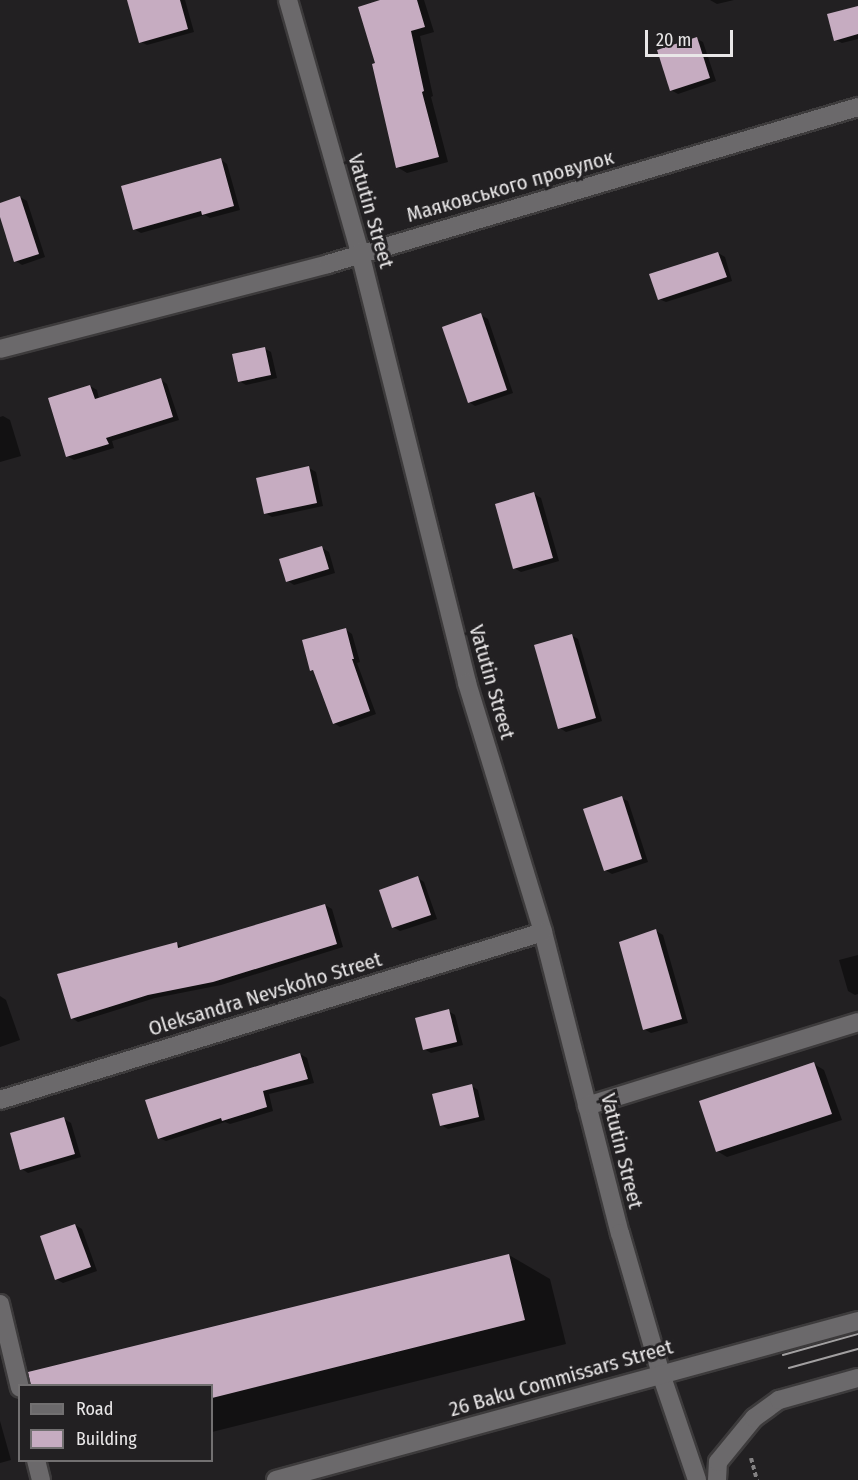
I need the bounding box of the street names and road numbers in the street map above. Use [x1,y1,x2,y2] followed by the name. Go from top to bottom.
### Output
[404,144,616,228] street label: Маяковського провулок
[343,151,399,271] street label: Vatutin Street
[464,622,520,742] street label: Vatutin Street
[145,946,385,1042] street label: Oleksandra Nevskoho Street
[596,1091,648,1211] street label: Vatutin Street
[446,1334,676,1422] street label: 26 Baku Commissars Street

